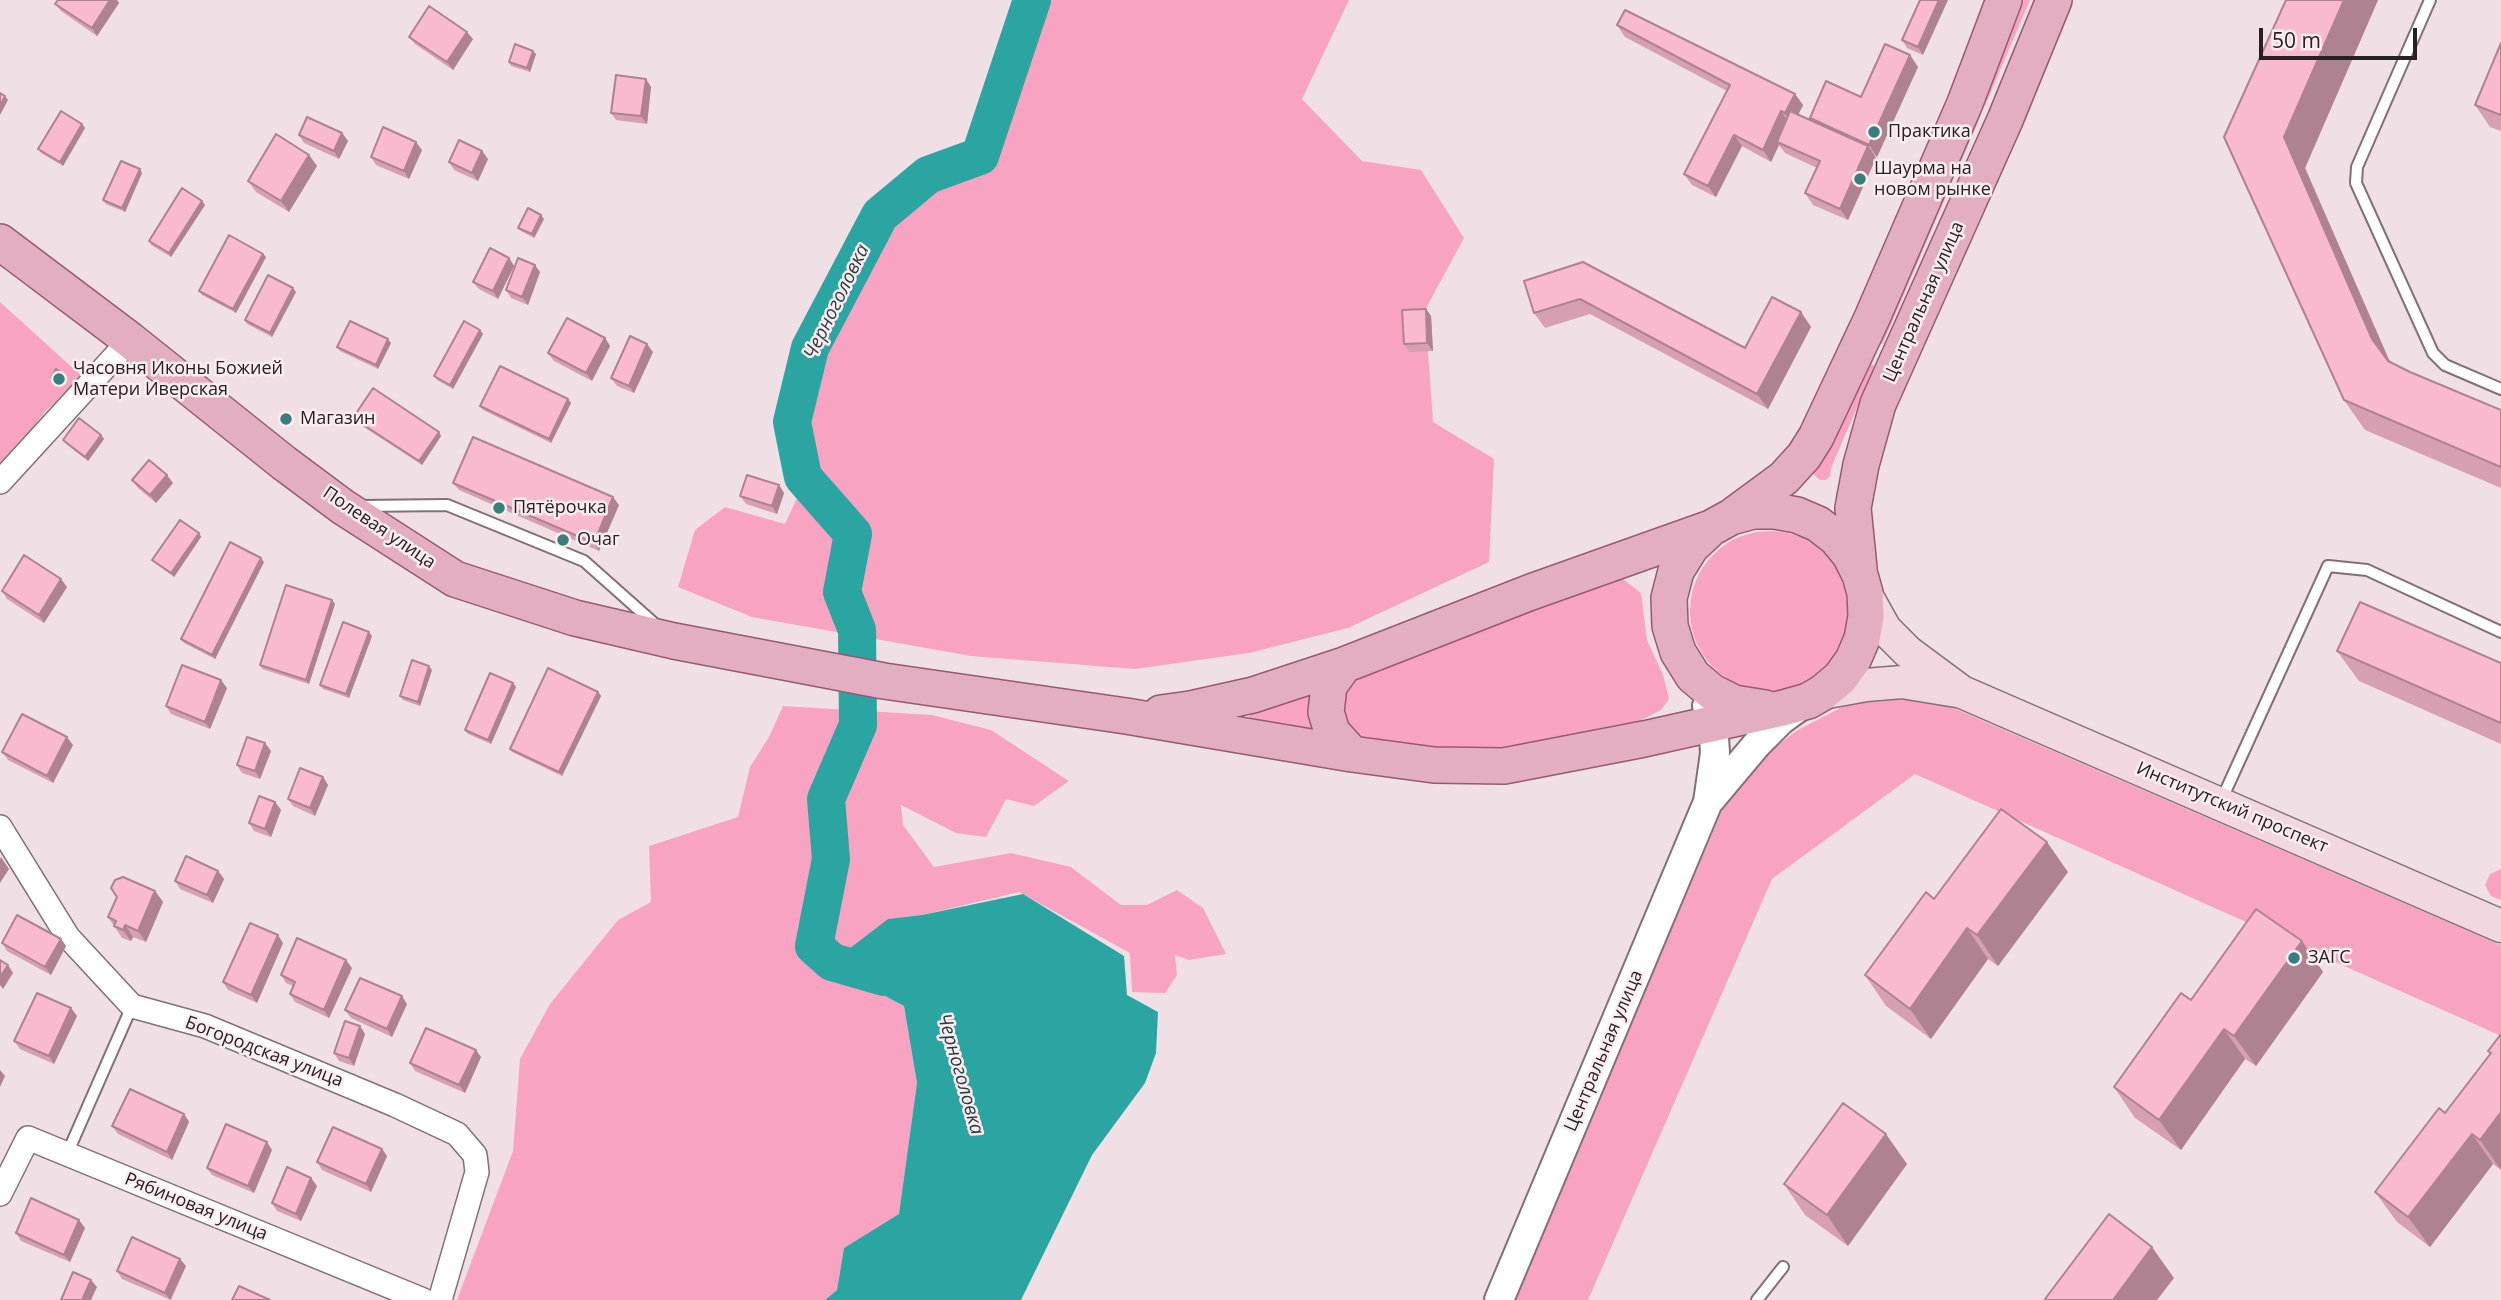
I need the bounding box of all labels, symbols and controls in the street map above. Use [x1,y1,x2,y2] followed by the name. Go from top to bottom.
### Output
[2263,14,2420,58] scale bar
[2272,26,2321,54] text: 50 m
[1888,121,1971,143] place label: Практика
[1866,124,1882,140] marker: Практика
[1874,158,1991,200] place label: Шаурма на новом рынке
[1852,171,1868,187] marker: Шаурма на новом рынке
[1879,218,1969,386] street label: Центральная улица
[799,241,875,363] water label: Черноголовка
[73,358,283,400] place label: Часовня Иконы Божией Матери Иверская
[51,371,67,387] marker: Часовня Иконы Божией Матери Иверская
[300,408,375,430] place label: Магазин
[278,411,294,427] marker: Магазин
[319,482,439,574] street label: Полевая улица
[513,497,607,519] place label: Пятёрочка
[491,500,507,516] marker: Пятёрочка
[577,529,620,551] place label: Очаг
[555,532,571,548] marker: Очаг
[2133,758,2331,858] street label: Институтский проспект
[2308,947,2351,969] place label: ЗАГС
[2286,950,2302,966] marker: ЗАГС
[1560,967,1648,1135] street label: Центральная улица
[932,1011,988,1137] water label: Черноголовка
[182,1012,346,1092] street label: Богородская улица
[121,1168,271,1246] street label: Рябиновая улица

